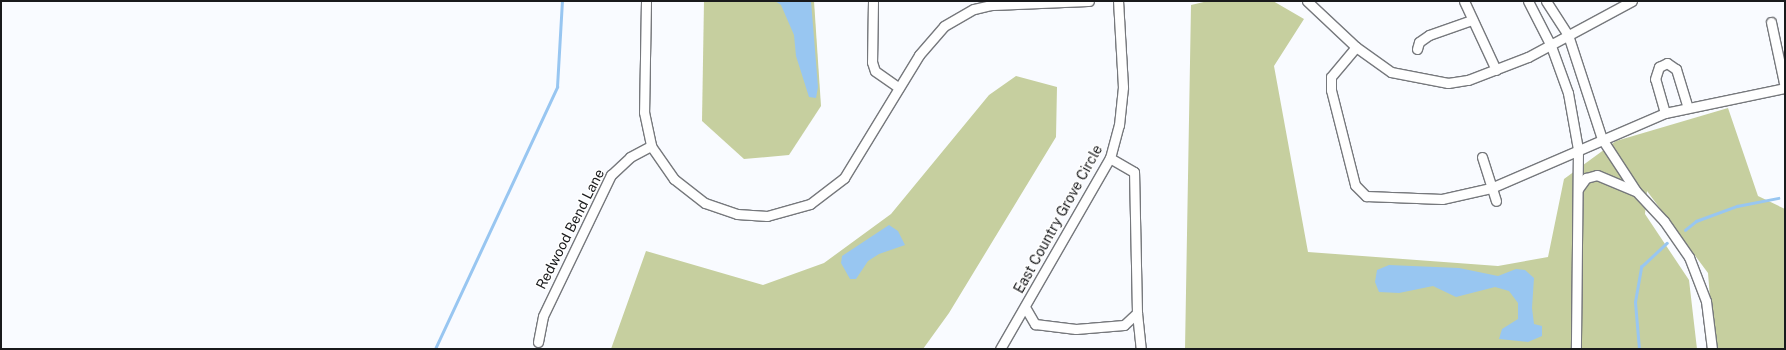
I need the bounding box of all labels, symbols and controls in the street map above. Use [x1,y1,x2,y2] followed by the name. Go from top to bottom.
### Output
[1010,142,1106,296] street label: East Country Grove Circle
[532,166,608,292] street label: Redwood Bend Lane

